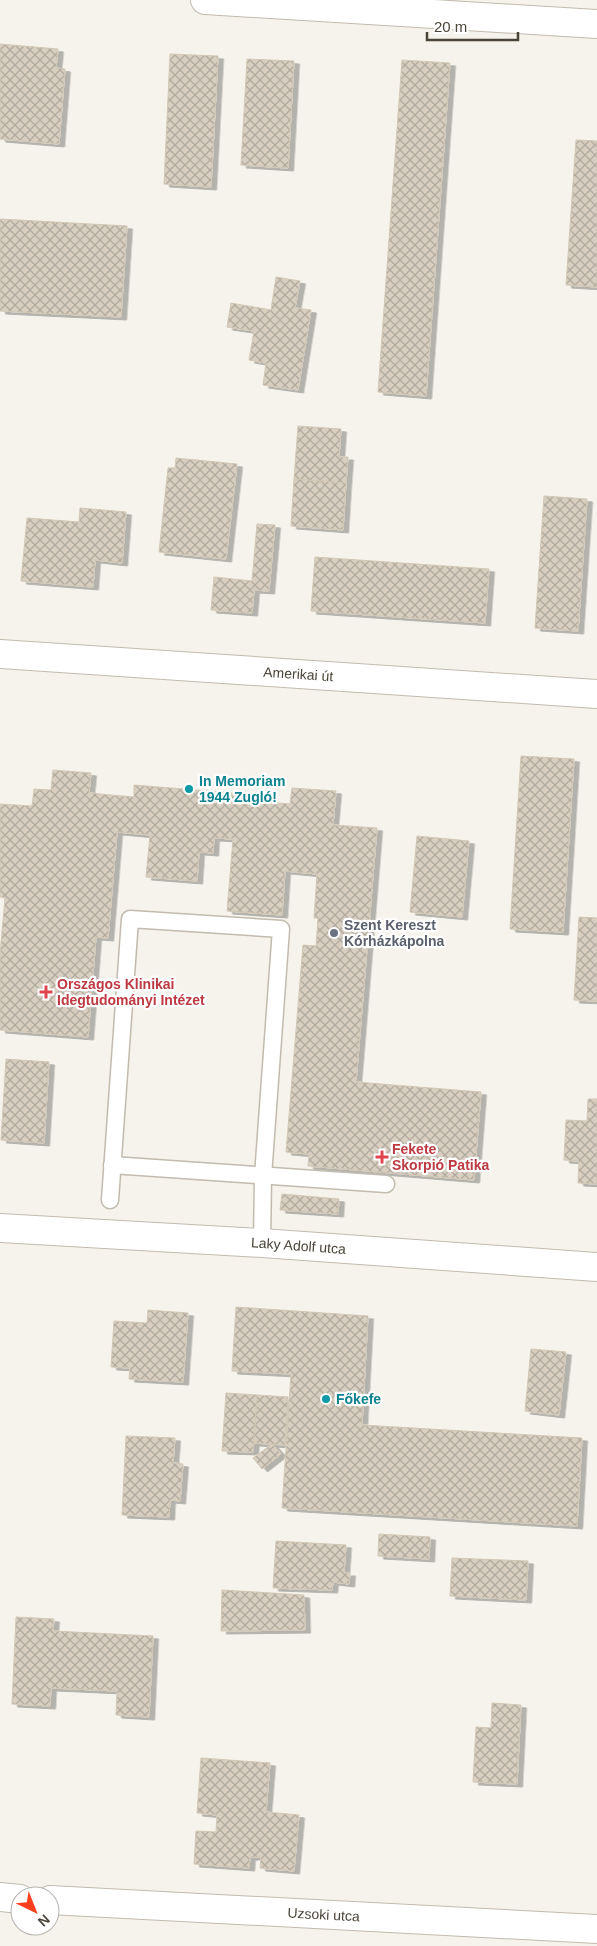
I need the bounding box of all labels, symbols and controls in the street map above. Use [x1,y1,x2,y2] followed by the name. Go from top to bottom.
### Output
[427,10,518,42] scale bar
[434,18,467,35] text: 20 m
[263,664,334,684] street label: Amerikai út
[199,773,285,805] place label: In Memoriam 1944 Zugló!
[183,783,195,795] marker: In Memoriam 1944 Zugló!
[344,917,445,949] place label: Szent Kereszt Kórházkápolna
[328,927,340,939] marker: Szent Kereszt Kórházkápolna
[57,976,205,1008] place label: Országos Klinikai Idegtudományi Intézet
[39,985,53,999] marker: Országos Klinikai Idegtudományi Intézet
[392,1141,489,1173] place label: Fekete Skorpió Patika
[376,1151,388,1163] marker: Fekete Skorpió Patika
[251,1234,347,1257] street label: Laky Adolf utca
[336,1391,381,1407] place label: Főkefe
[320,1393,332,1405] marker: Főkefe
[10,1886,60,1936] north arrow
[287,1905,360,1924] street label: Uzsoki utca
[35,1911,53,1930] text: N

